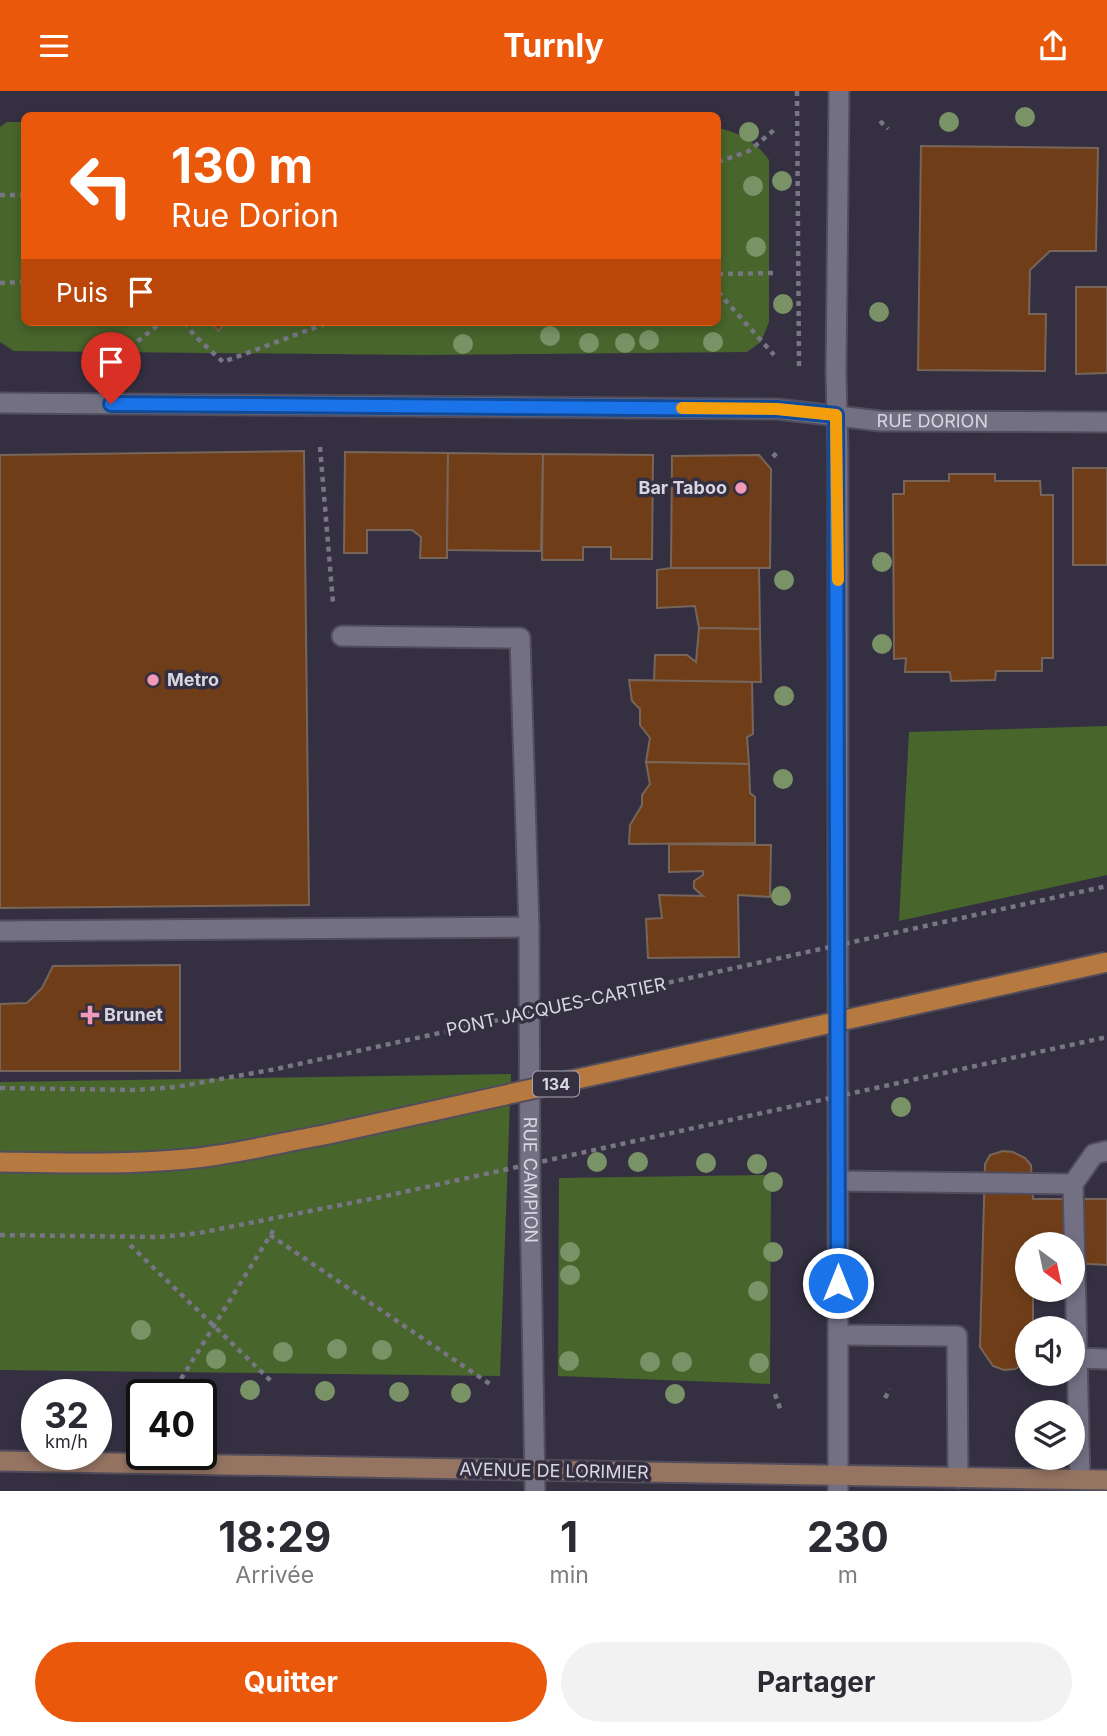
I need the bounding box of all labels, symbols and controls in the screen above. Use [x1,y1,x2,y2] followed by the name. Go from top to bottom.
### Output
[503,26,604,65] text: Turnly
[35,27,73,65] icon: menu
[1034,27,1072,65] icon: share
[171,136,313,195] text: 130 m
[56,140,147,231] icon: left
[171,196,339,235] text: Rue Dorion
[122,273,160,311] icon: arrive
[56,277,108,308] text: Puis
[81,332,141,404] pin
[92,343,130,381] icon: arrive
[877,410,988,431] street label: RUE DORION
[638,477,727,498] place label: Bar Taboo
[733,480,749,496] marker: Bar Taboo
[167,669,219,690] place label: Metro
[145,672,161,688] marker: Metro
[444,973,668,1040] street label: PONT JACQUES-CARTIER
[104,1004,163,1025] place label: Brunet
[82,1007,98,1023] marker: Brunet
[533,1072,579,1097] road number: 134
[520,1117,542,1243] street label: RUE CAMPION
[1015,1232,1085,1302] north arrow
[1015,1232,1085,1470] map controls
[801,1246,875,1320] position arrow
[1015,1316,1085,1386] button: sound
[126,1379,217,1470] speed limit sign: 40
[44,1394,89,1436] text: 32
[1015,1400,1085,1470] button: layers
[45,1431,88,1452] text: km/h
[459,1458,649,1483] street label: AVENUE DE LORIMIER
[218,1511,331,1562] text: 18:29
[560,1511,578,1562] text: 1
[807,1511,889,1562] text: 230
[235,1561,314,1589] text: Arrivée
[549,1561,589,1589] text: min
[838,1561,858,1589] text: m
[35,1642,547,1722] button: Quitter
[561,1642,1072,1722] button: Partager

